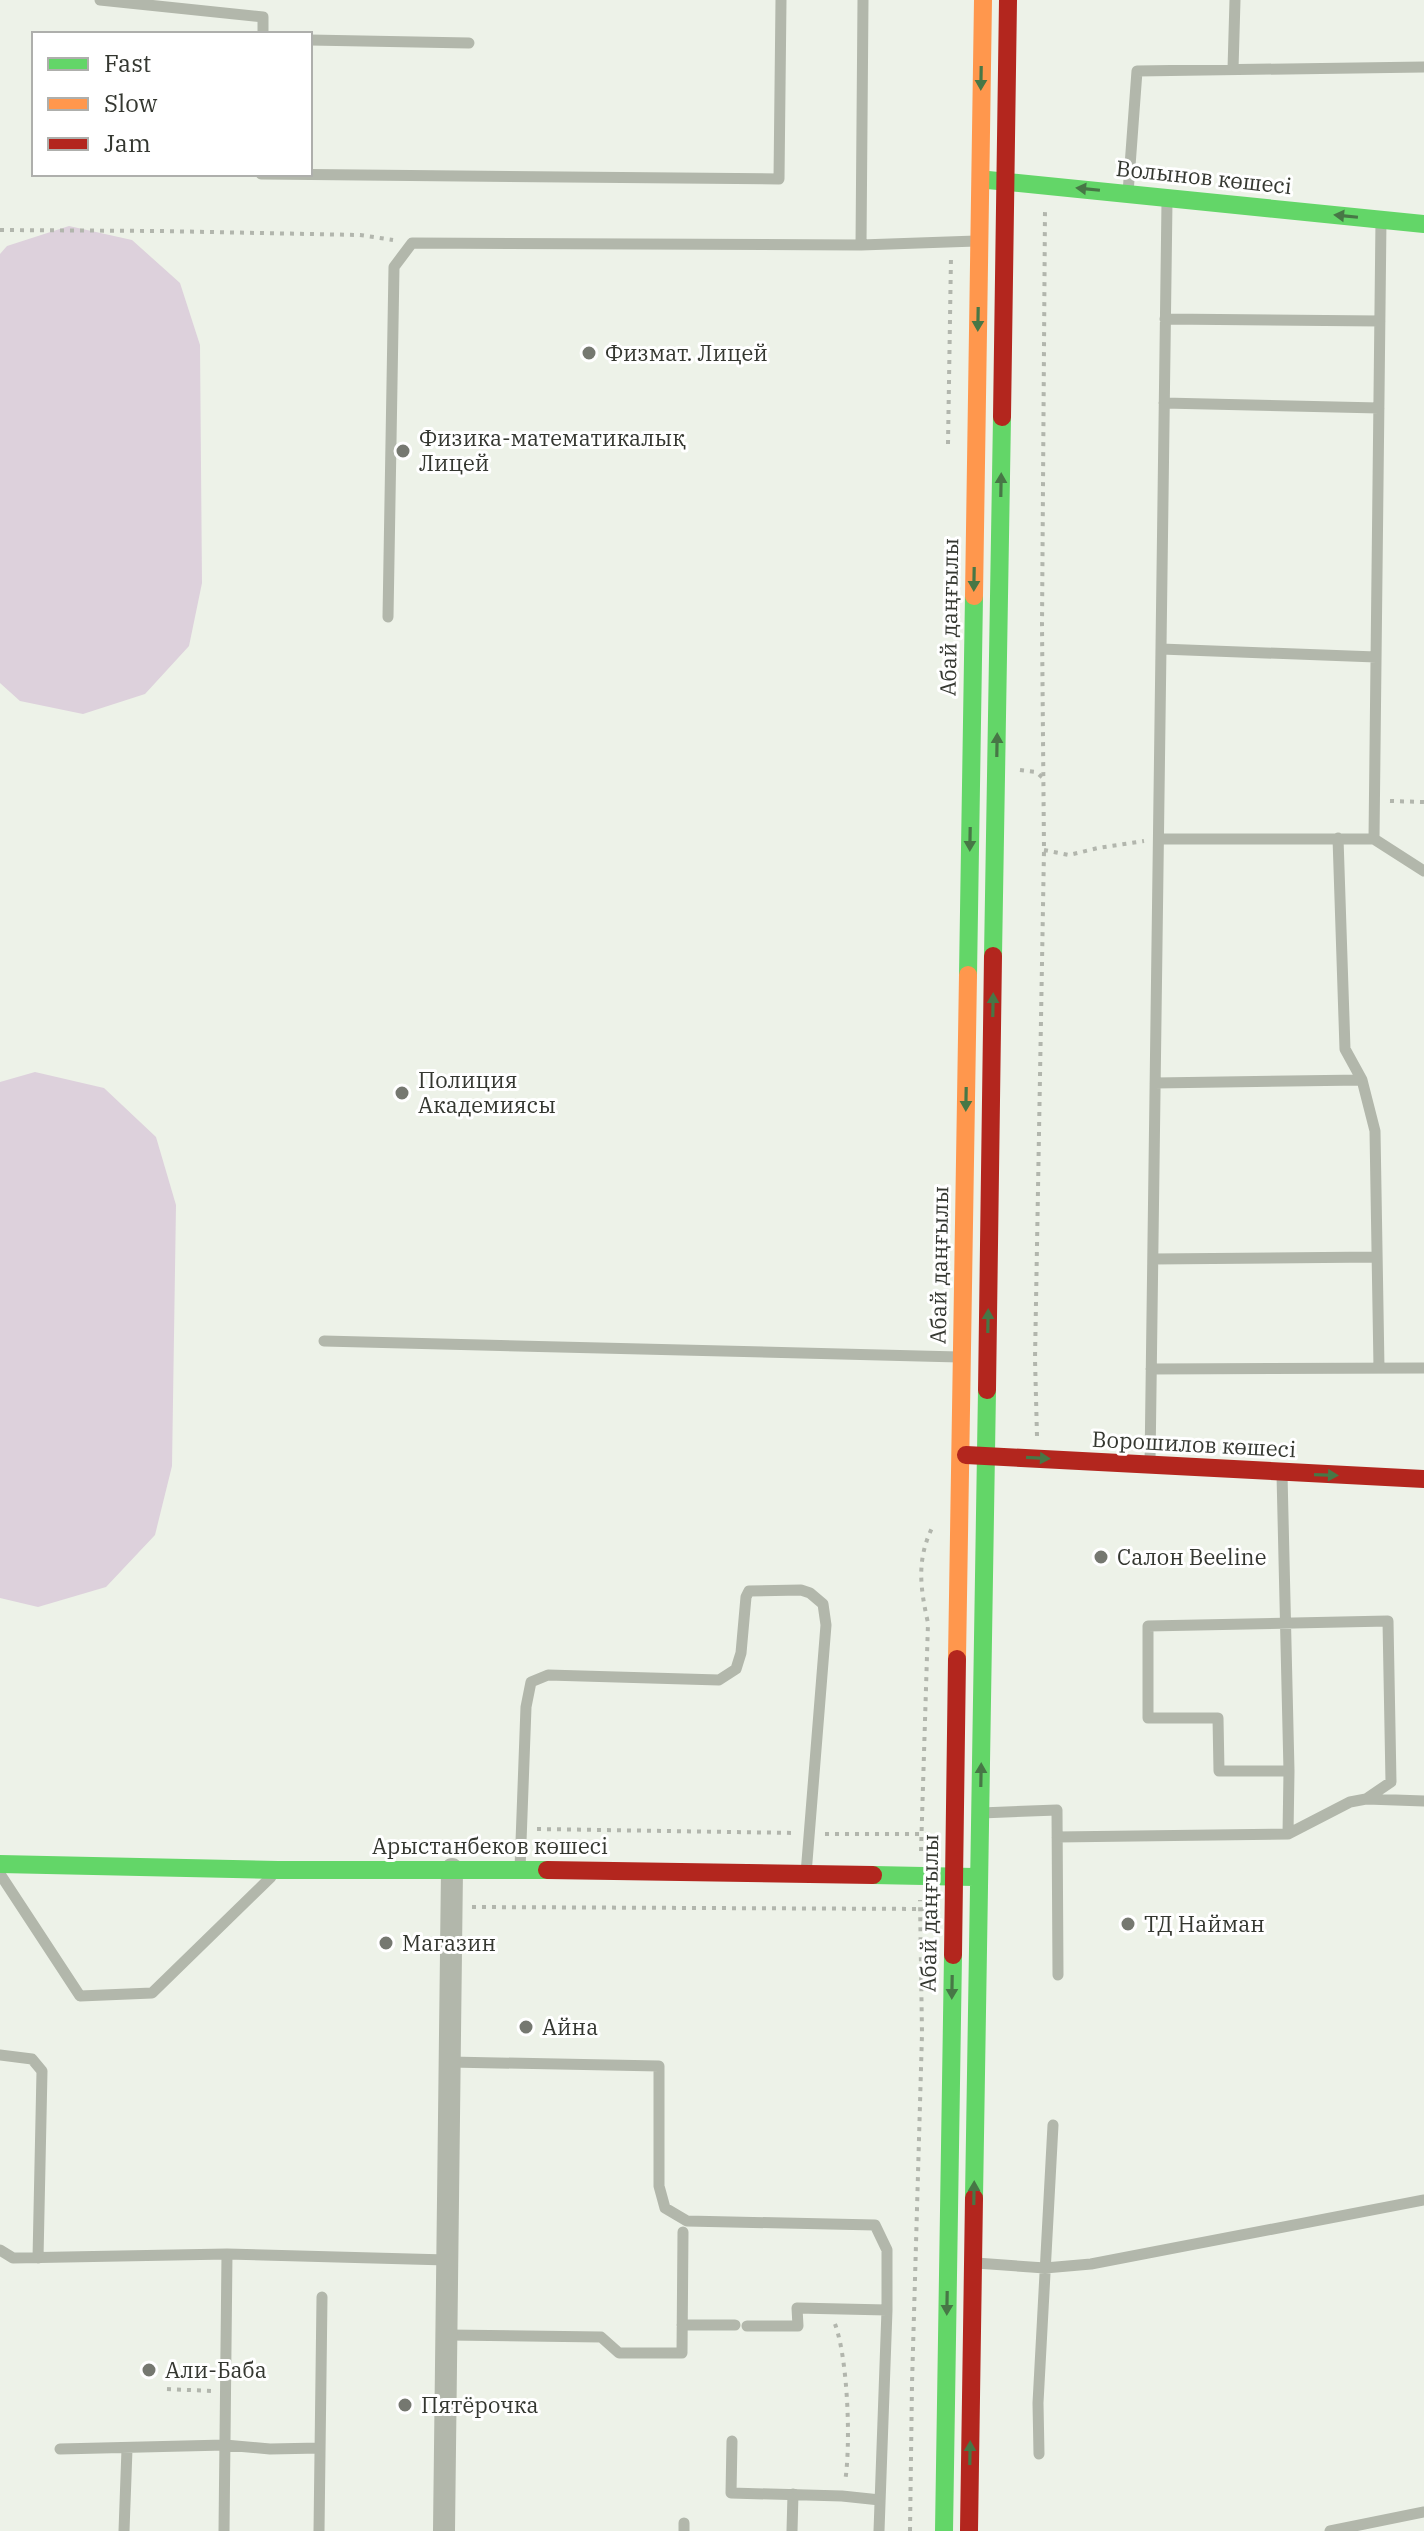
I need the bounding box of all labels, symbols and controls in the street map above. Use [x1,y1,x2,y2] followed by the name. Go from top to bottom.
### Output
[32,32,312,176] legend
[104,47,151,79] text: Fast
[975,66,988,91] one-way arrow
[104,87,158,119] text: Slow
[104,127,151,159] text: Jam
[1115,153,1293,200] street label: Волынов көшесі
[1075,183,1100,196] one-way arrow
[1333,210,1358,223] one-way arrow
[971,307,984,332] one-way arrow
[605,338,768,367] place label: Физмат. Лицей
[580,344,598,362] marker: Физмат. Лицей
[419,423,686,477] place label: Физика-математикалық Лицей
[394,442,412,460] marker: Физика-математикалық Лицей
[995,472,1007,497] one-way arrow
[933,538,964,696] street label: Абай даңғылы
[967,567,980,592] one-way arrow
[991,732,1003,757] one-way arrow
[963,827,976,852] one-way arrow
[987,992,999,1017] one-way arrow
[418,1065,556,1119] place label: Полиция Академиясы
[393,1084,411,1102] marker: Полиция Академиясы
[959,1087,972,1112] one-way arrow
[923,1186,954,1344] street label: Абай даңғылы
[982,1308,994,1333] one-way arrow
[1091,1424,1297,1463] street label: Ворошилов көшесі
[1026,1452,1051,1465] one-way arrow
[1314,1469,1339,1482] one-way arrow
[1117,1542,1266,1571] place label: Cалон Beeline
[1092,1548,1110,1566] marker: Cалон Beeline
[975,1762,987,1787] one-way arrow
[372,1831,608,1860] street label: Арыстанбеков көшесі
[913,1834,944,1992] street label: Абай даңғылы
[1144,1909,1265,1938] place label: ТД Найман
[1119,1915,1137,1933] marker: ТД Найман
[402,1928,496,1957] place label: Магазин
[377,1934,395,1952] marker: Магазин
[946,1975,958,2000] one-way arrow
[542,2012,598,2041] place label: Айна
[517,2018,535,2036] marker: Айна
[968,2180,981,2205] one-way arrow
[941,2291,953,2316] one-way arrow
[165,2355,267,2384] place label: Али-Баба
[140,2361,158,2379] marker: Али-Баба
[421,2390,539,2419] place label: Пятёрочка
[396,2396,414,2414] marker: Пятёрочка
[964,2440,977,2465] one-way arrow

